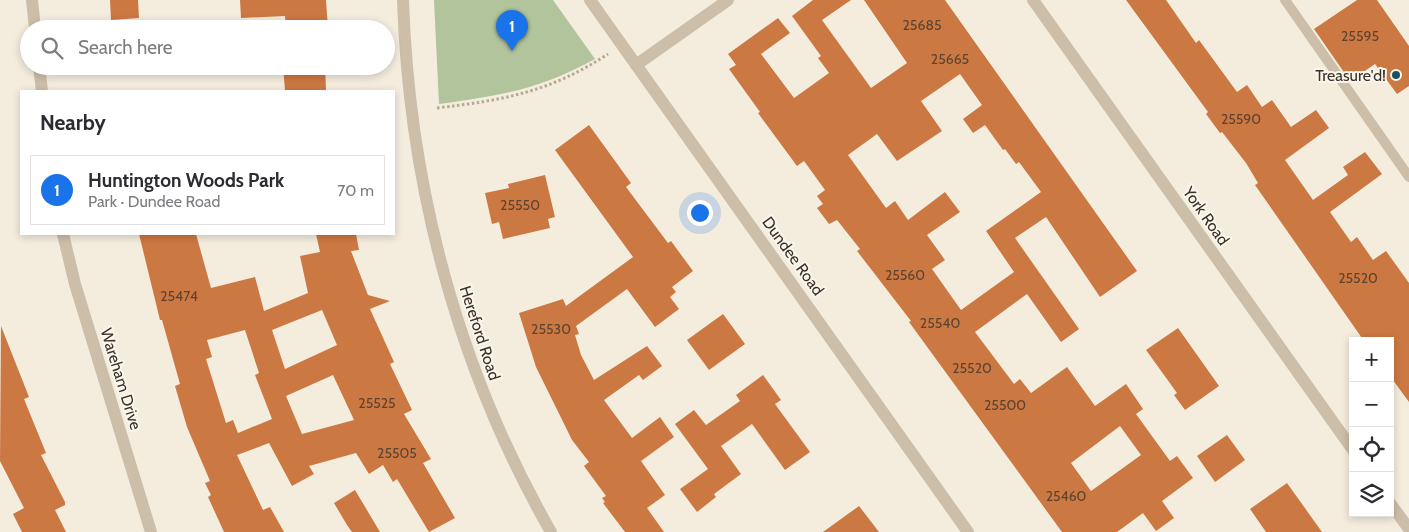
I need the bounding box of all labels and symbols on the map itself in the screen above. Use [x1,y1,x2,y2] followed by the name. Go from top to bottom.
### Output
[496,10,528,51] pin: 1
[903,16,941,34] house number: 25685
[1341,27,1379,45] house number: 25595
[931,50,969,68] house number: 25665
[1315,66,1386,85] place label: Treasure'd!
[1390,69,1402,81] marker: Treasure'd!
[1221,110,1261,128] house number: 25590
[1178,182,1233,249] street label: York Road
[500,196,540,214] house number: 25550
[687,200,713,226] your location
[758,213,828,299] street label: Dundee Road
[885,266,925,284] house number: 25560
[1338,269,1378,287] house number: 25520
[456,283,504,383] street label: Hereford Road
[160,287,198,305] house number: 25474
[920,314,960,332] house number: 25540
[531,320,571,338] house number: 25530
[97,326,145,432] street label: Wareham Drive
[952,359,992,377] house number: 25520
[358,394,396,412] house number: 25525
[984,396,1026,414] house number: 25500
[377,444,417,462] house number: 25505
[1046,487,1087,505] house number: 25460

